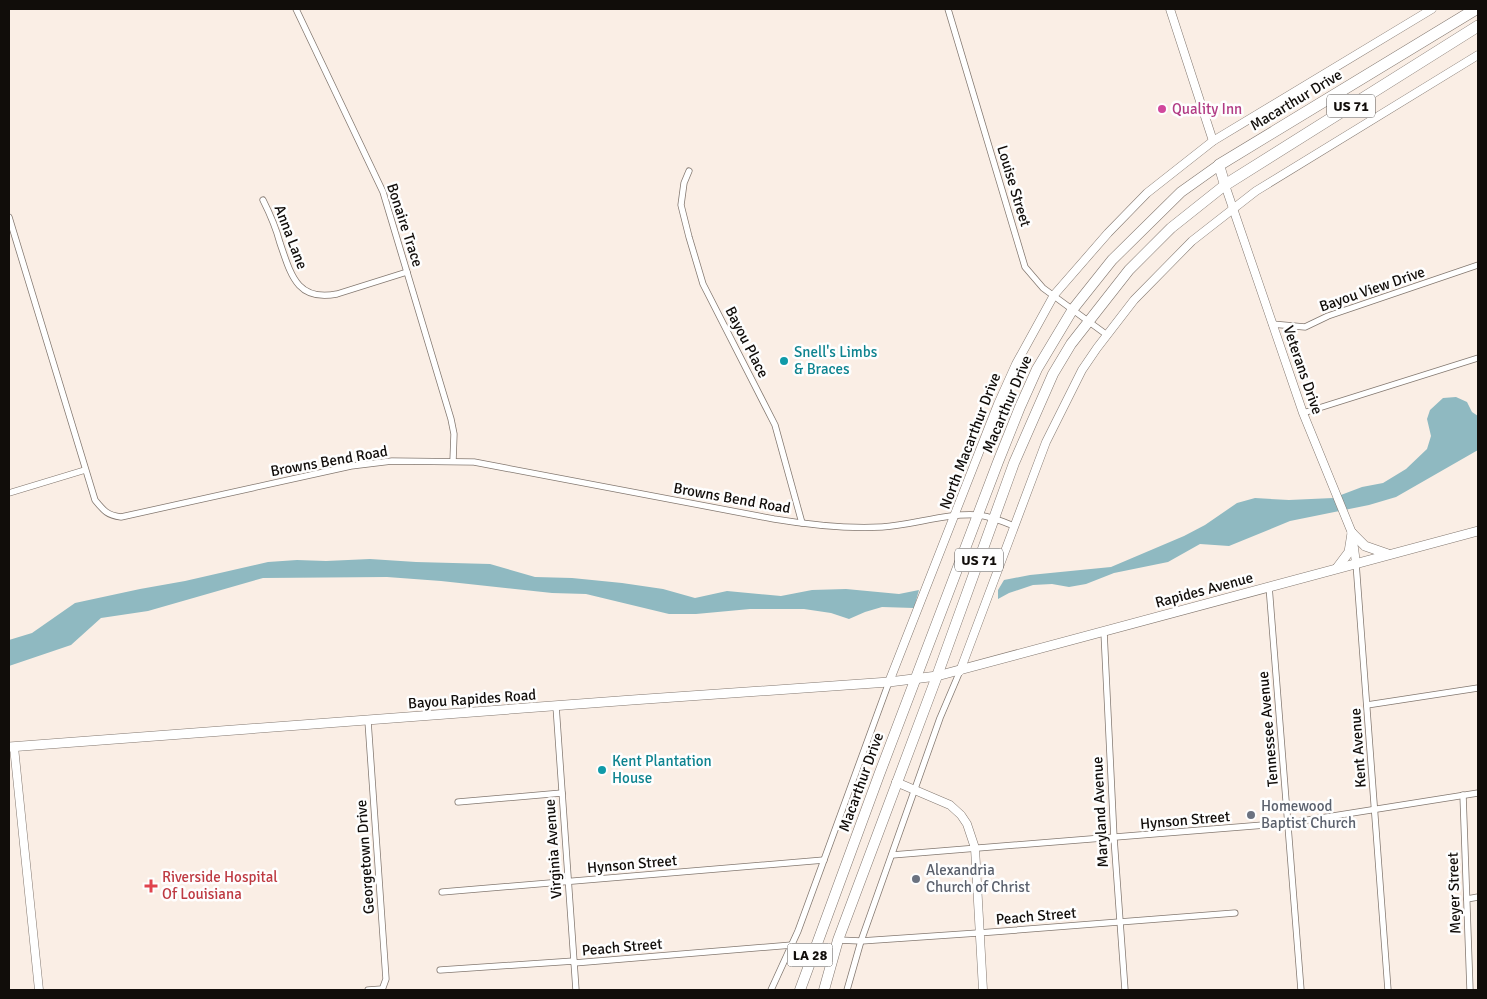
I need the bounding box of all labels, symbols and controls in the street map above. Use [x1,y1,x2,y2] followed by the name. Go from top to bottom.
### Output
[1247,65,1345,135] street label: Macarthur Drive
[1327,94,1375,118] road number: US 71
[1172,100,1242,118] place label: Quality Inn
[1156,103,1168,115] marker: Quality Inn
[993,143,1035,229] street label: Louise Street
[383,181,427,269] street label: Bonaire Trace
[271,202,311,272] street label: Anna Lane
[1317,263,1427,315] street label: Bayou View Drive
[721,303,773,381] street label: Bayou Place
[1279,323,1327,417] street label: Veterans Drive
[794,343,878,378] place label: Snell's Limbs & Braces
[978,353,1036,455] street label: Macarthur Drive
[778,355,790,367] marker: Snell's Limbs & Braces
[936,370,1004,512] street label: North Macarthur Drive
[269,442,389,480] street label: Browns Bend Road
[672,479,792,517] street label: Browns Bend Road
[955,548,1003,572] road number: US 71
[1153,568,1255,612] street label: Rapides Avenue
[1254,670,1282,788] street label: Tennessee Avenue
[407,686,537,712] street label: Bayou Rapides Road
[1346,708,1370,788] street label: Kent Avenue
[835,730,887,834] street label: Macarthur Drive
[612,752,712,787] place label: Kent Plantation House
[1088,756,1112,868] street label: Maryland Avenue
[596,764,608,776] marker: Kent Plantation House
[1261,797,1356,832] place label: Homewood Baptist Church
[541,798,565,900] street label: Virginia Avenue
[352,799,378,915] street label: Georgetown Drive
[1139,807,1231,833] street label: Hynson Street
[1245,809,1257,821] marker: Homewood Baptist Church
[586,851,678,877] street label: Hynson Street
[1444,852,1464,934] street label: Meyer Street
[926,861,1030,896] place label: Alexandria Church of Christ
[162,868,278,903] place label: Riverside Hospital Of Louisiana
[910,873,922,885] marker: Alexandria Church of Christ
[144,879,158,893] marker: Riverside Hospital Of Louisiana
[995,904,1077,928] street label: Peach Street
[581,935,663,959] street label: Peach Street
[788,944,832,966] road number: LA 28

